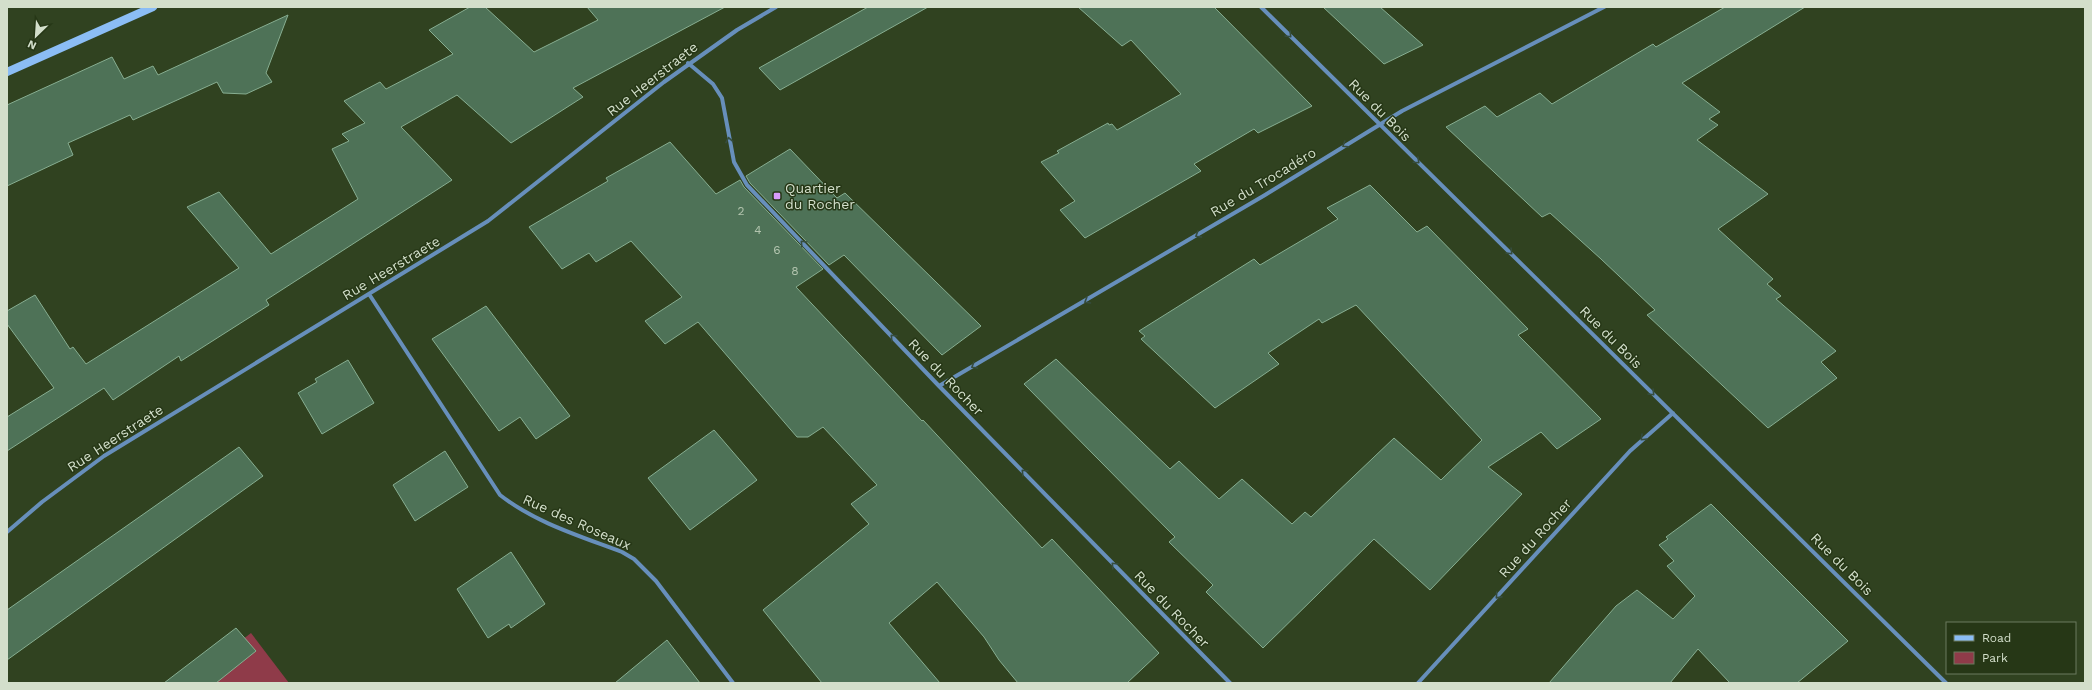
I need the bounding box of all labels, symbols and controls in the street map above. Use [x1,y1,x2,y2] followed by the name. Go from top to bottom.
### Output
[16,16,56,56] north arrow
[1284,30,1292,38] one-way arrow
[26,37,38,52] text: N
[603,39,701,119] street label: Rue Heerstraete
[1346,76,1414,144] street label: Rue du Bois
[726,137,734,143] one-way arrow
[1342,141,1349,148] one-way arrow
[1207,144,1319,220] street label: Rue du Trocadéro
[1412,157,1420,164] one-way arrow
[785,180,855,212] place label: Quartier du Rocher
[772,191,782,201] marker: Quartier du Rocher
[738,204,745,218] house number: 2
[754,223,762,237] house number: 4
[1195,230,1202,237] one-way arrow
[339,233,443,303] street label: Rue Heerstraete
[800,240,808,248] one-way arrow
[773,243,781,257] house number: 6
[1505,248,1513,255] one-way arrow
[791,264,799,278] house number: 8
[1084,296,1091,303] one-way arrow
[1577,303,1645,371] street label: Rue du Bois
[890,334,898,342] one-way arrow
[905,335,987,419] street label: Rue du Rocher
[971,361,978,368] one-way arrow
[1647,388,1655,396] one-way arrow
[64,401,166,475] street label: Rue Heerstraete
[1640,434,1648,441] one-way arrow
[1021,469,1028,477] one-way arrow
[520,491,634,553] street label: Rue des Roseaux
[1495,495,1575,581] street label: Rue du Rocher
[1808,530,1876,598] street label: Rue du Bois
[1111,562,1119,570] one-way arrow
[1131,567,1213,651] street label: Rue du Rocher
[1496,591,1503,598] one-way arrow
[1946,622,2076,674] legend
[1982,631,2011,645] text: Road
[1982,651,2008,665] text: Park

